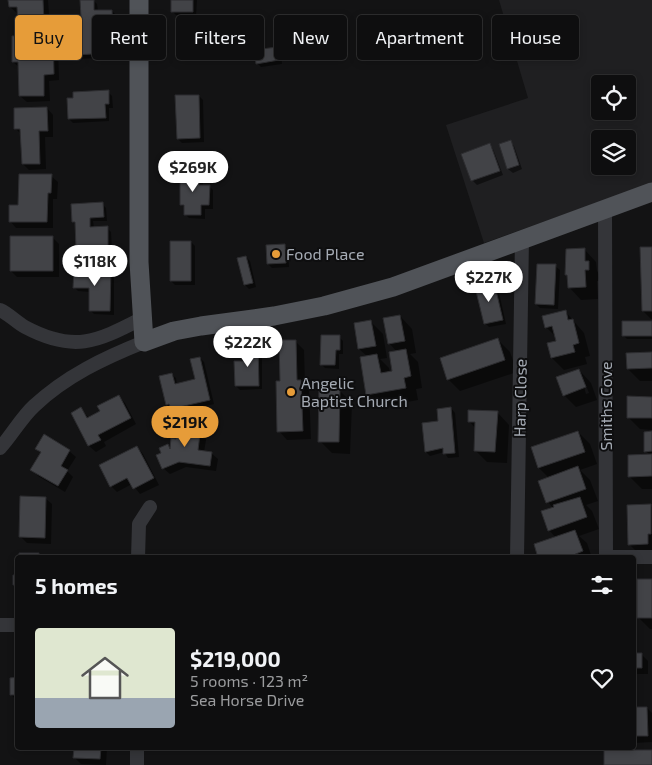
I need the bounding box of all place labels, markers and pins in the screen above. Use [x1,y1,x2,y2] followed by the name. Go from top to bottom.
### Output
[158,150,228,193] pin: $269K
[60,244,130,287] pin: $118K
[286,244,365,263] place label: Food Place
[270,248,282,260] marker: Food Place
[454,260,524,303] pin: $227K
[213,326,283,368] pin: $222K
[301,373,408,410] place label: Angelic Baptist Church
[285,386,297,398] marker: Angelic Baptist Church
[150,406,220,448] pin: $219K

